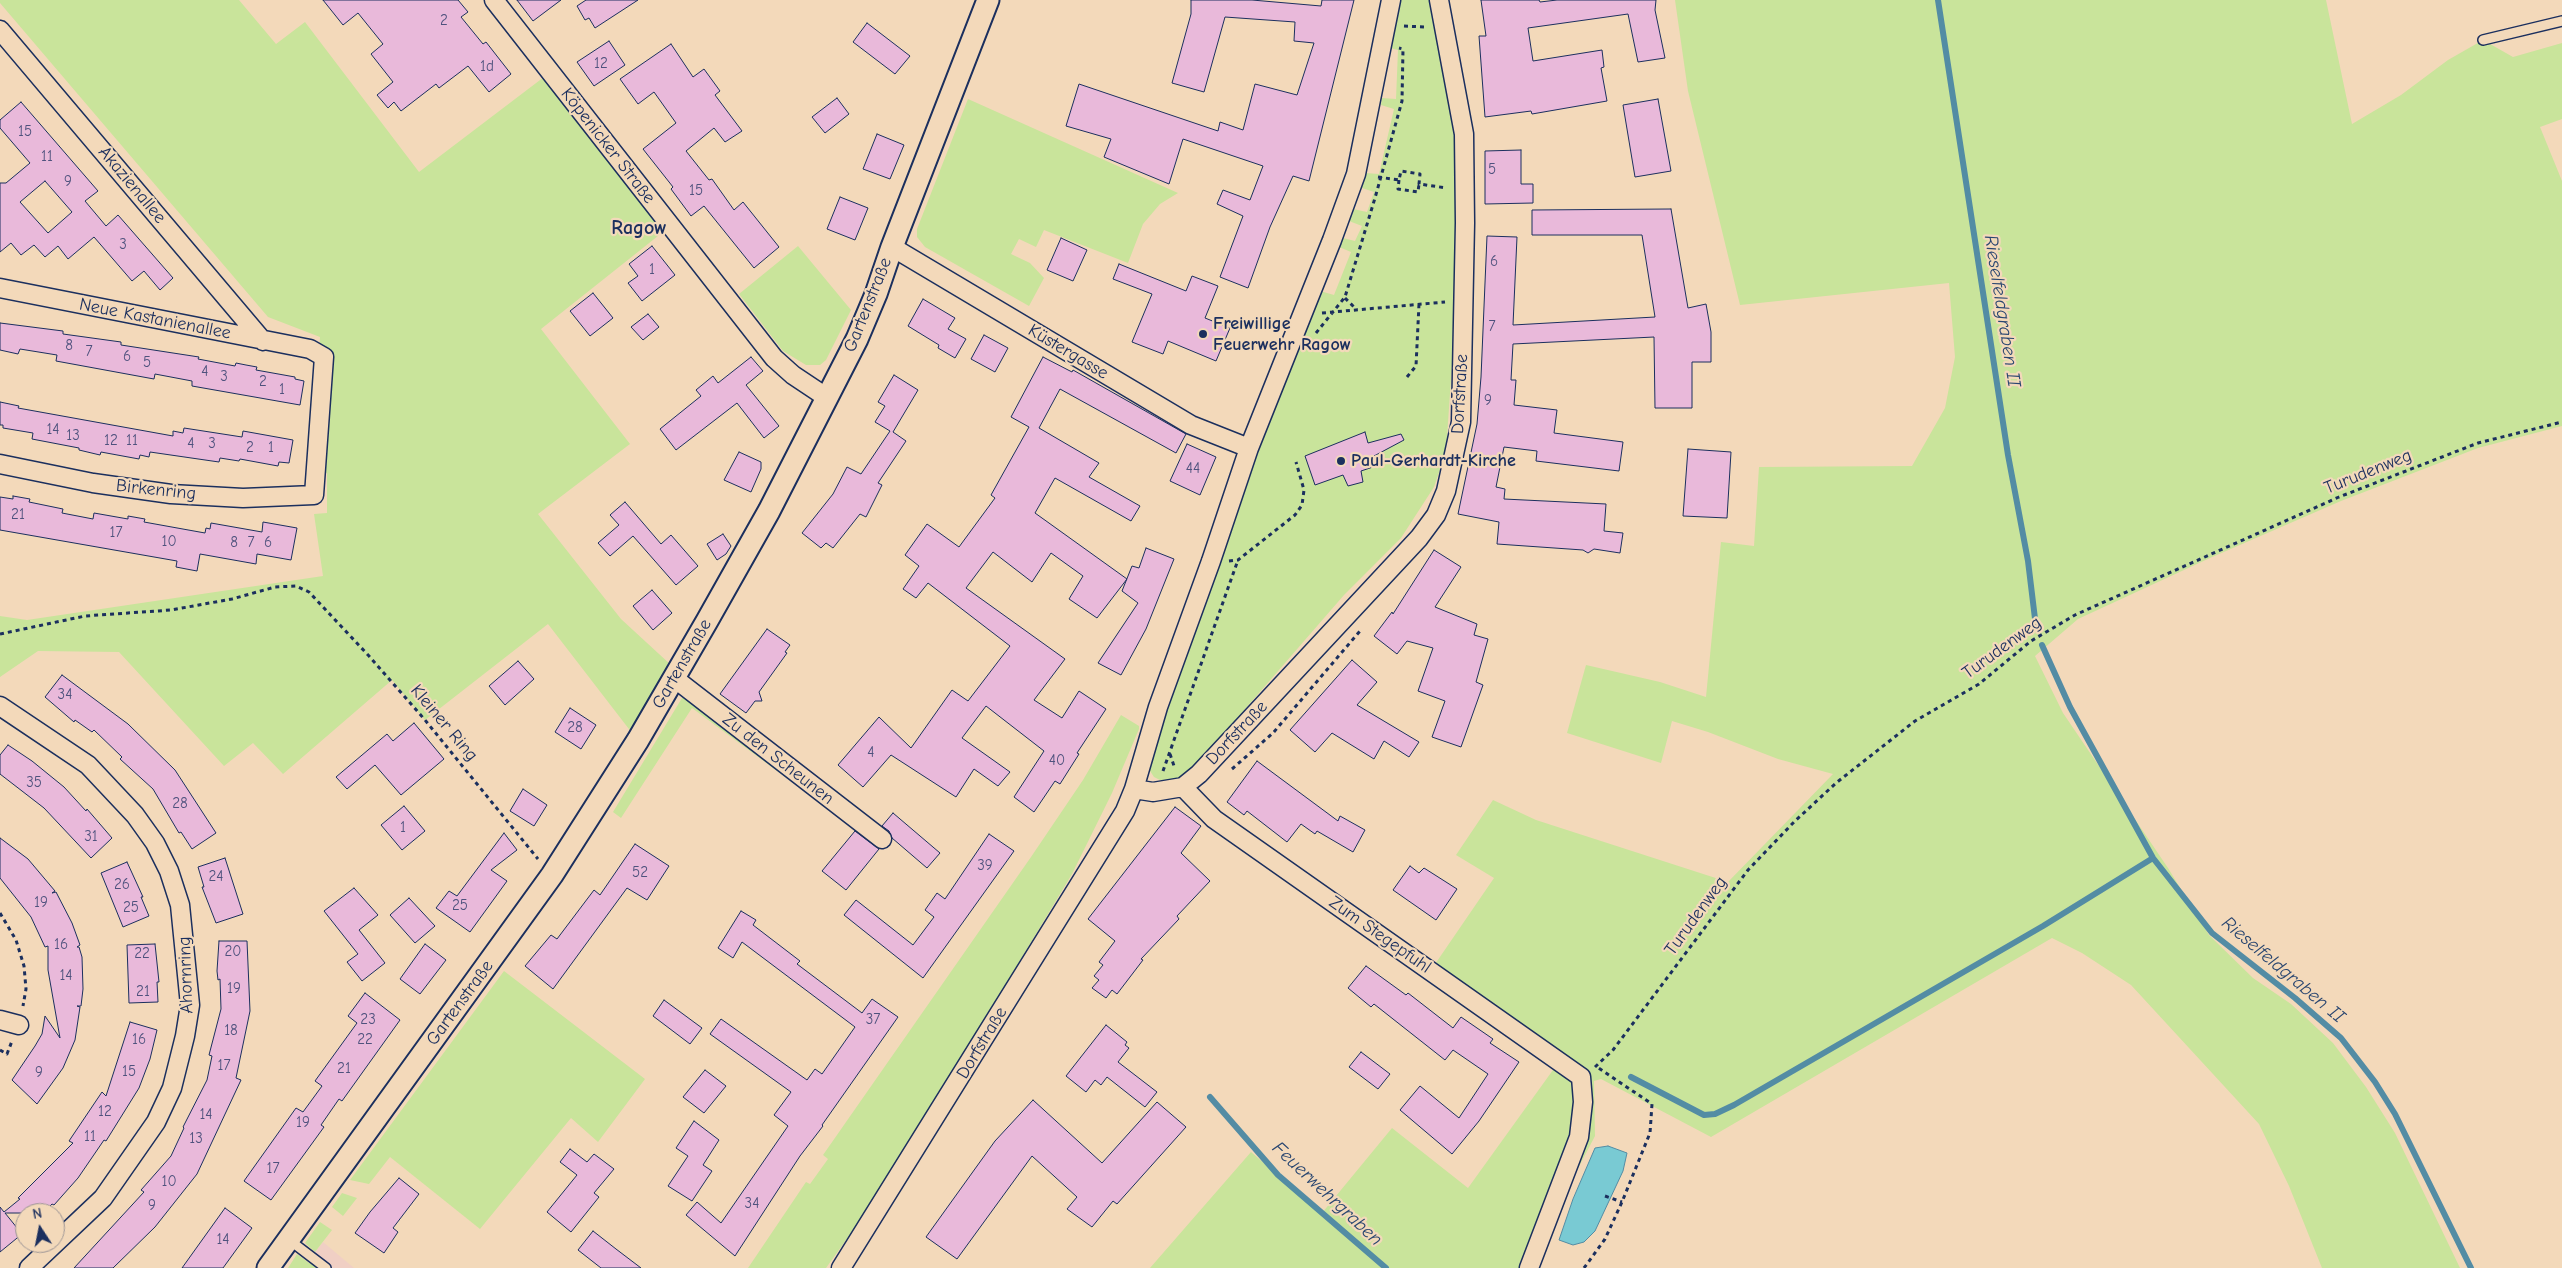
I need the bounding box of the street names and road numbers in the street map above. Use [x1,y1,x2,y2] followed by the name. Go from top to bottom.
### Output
[556,84,660,208] street label: Köpenicker Straße
[93,142,171,228] street label: Akazienallee
[839,255,897,355] street label: Gartenstraße
[77,294,233,344] street label: Neue Kastanienallee
[1024,320,1112,384] street label: Küstergasse
[1447,353,1473,435] street label: Dorfstraße
[2321,445,2415,499] street label: Turudenweg
[115,475,197,505] street label: Birkenring
[1958,612,2046,684] street label: Turudenweg
[648,615,716,713] street label: Gartenstraße
[406,680,482,766] street label: Kleiner Ring
[1202,696,1272,770] street label: Dorfstraße
[718,709,838,809] street label: Zu den Scheunen
[1660,872,1732,960] street label: Turudenweg
[1325,892,1435,978] street label: Zum Stegepfuhl
[174,936,198,1014] street label: Ahornring
[422,956,498,1050] street label: Gartenstraße
[952,1003,1012,1083] street label: Dorfstraße

